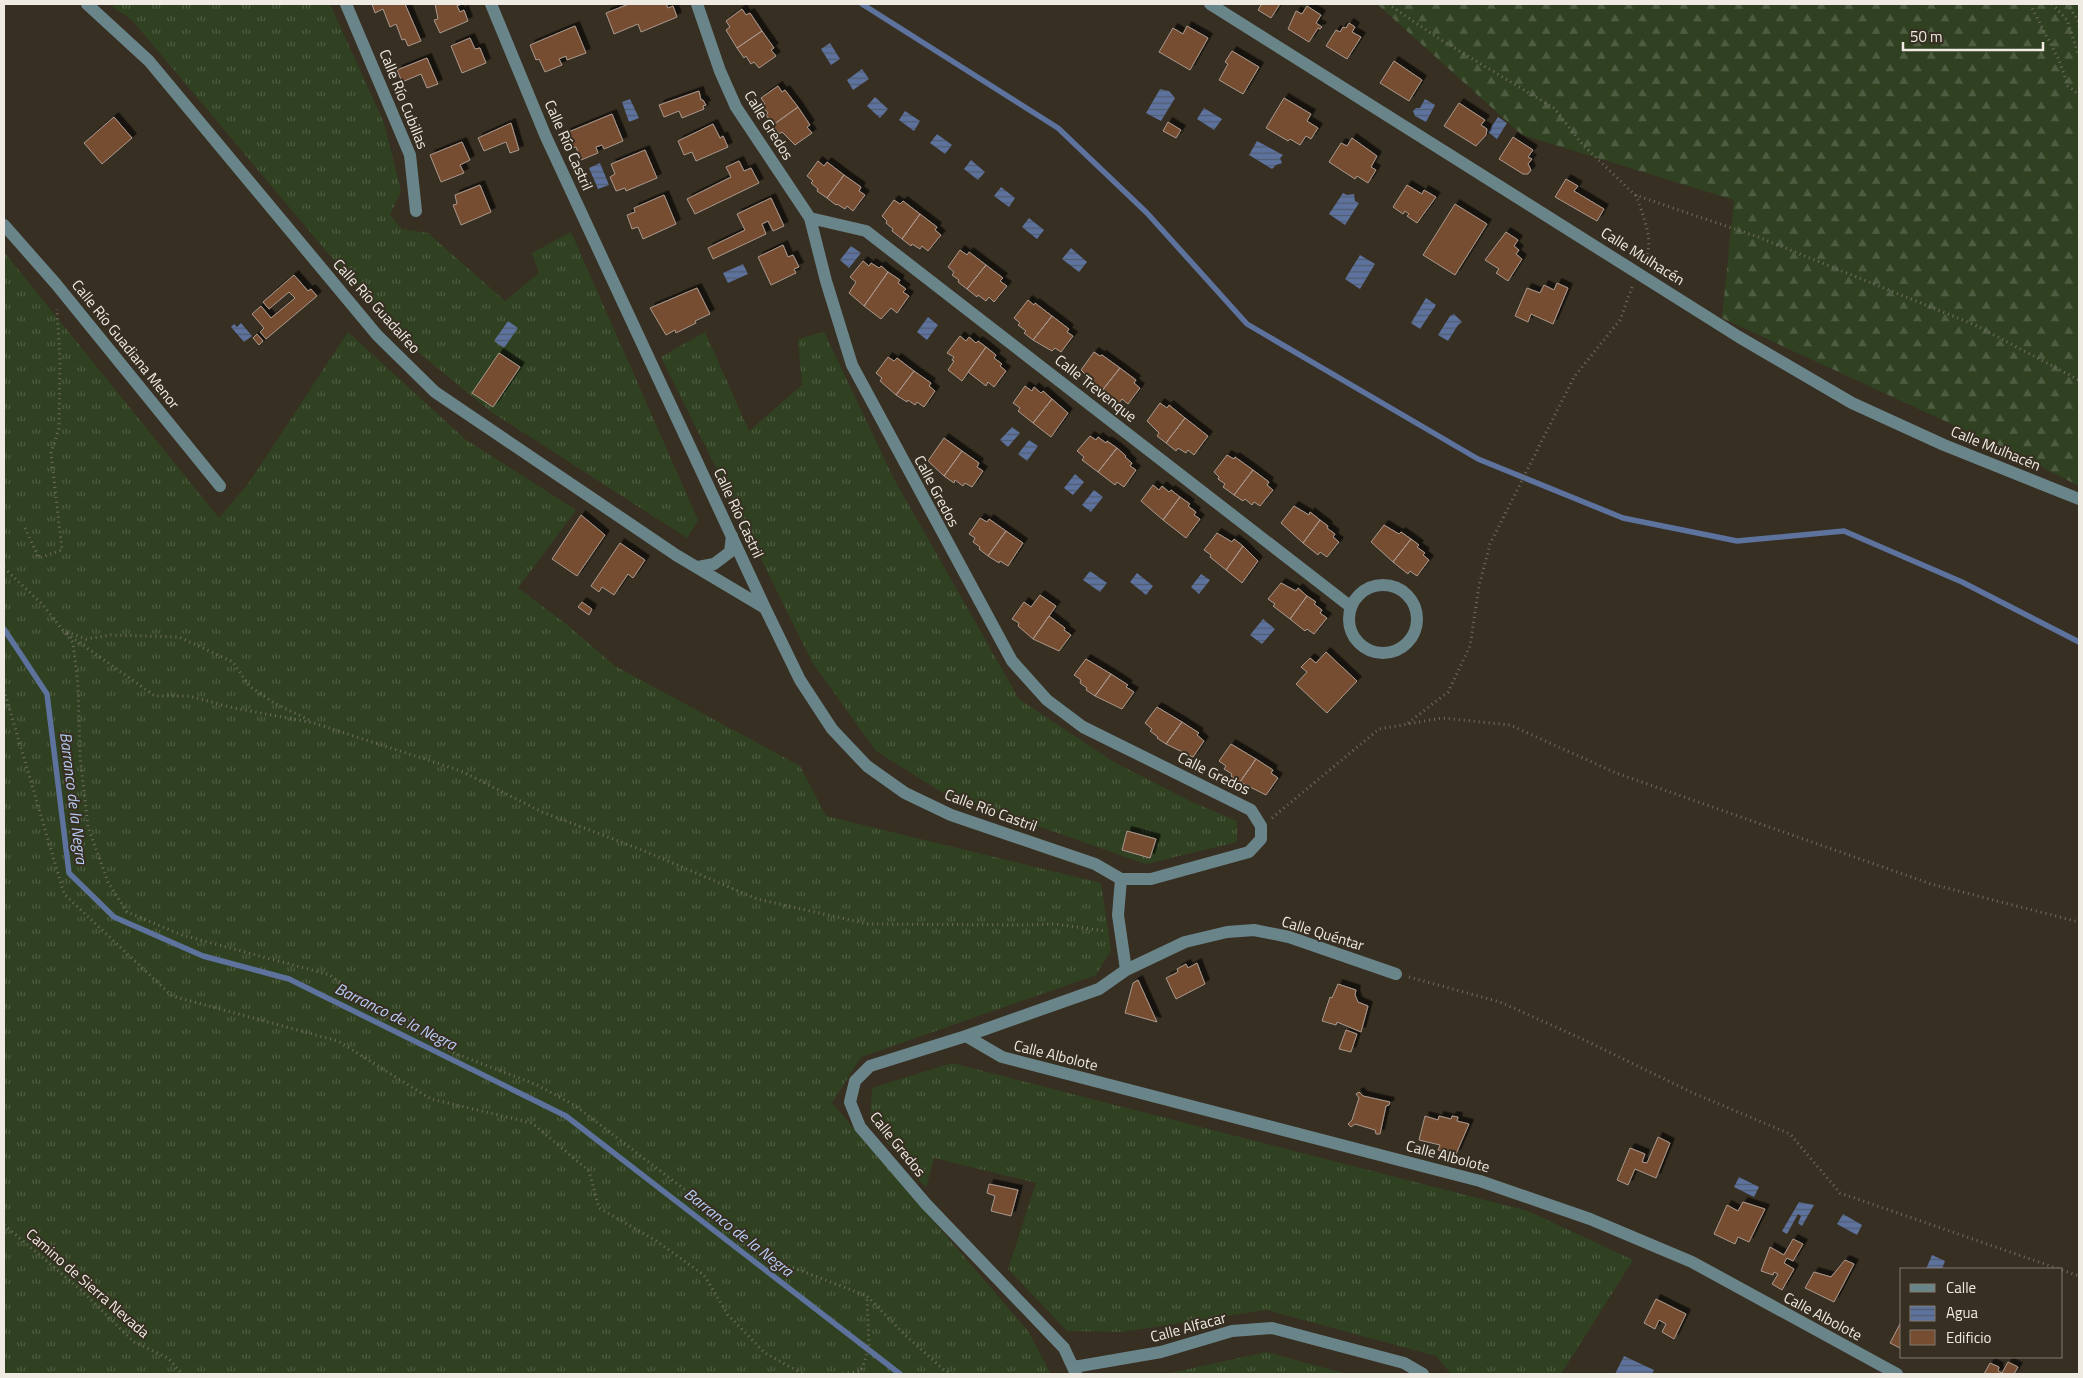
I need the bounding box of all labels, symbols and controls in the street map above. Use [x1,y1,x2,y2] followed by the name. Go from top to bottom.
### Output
[1903,20,2043,52] scale bar
[1910,25,1943,48] text: 50 m
[374,46,434,152] street label: Calle Río Cubillas
[739,86,799,164] street label: Calle Gredos
[539,96,599,194] street label: Calle Río Castril
[1597,221,1689,291] street label: Calle Mulhacén
[328,253,426,359] street label: Calle Río Guadalfeo
[66,274,186,414] street label: Calle Río Guadiana Menor
[1050,349,1142,427] street label: Calle Trevenque
[1948,420,2044,476] street label: Calle Mulhacén
[908,451,966,531] street label: Calle Gredos
[708,464,770,562] street label: Calle Río Castril
[54,731,94,866] water label: Barranco de la Negra
[1174,746,1254,800] street label: Calle Gredos
[941,783,1041,837] street label: Calle Río Castril
[1279,910,1367,956] street label: Calle Quéntar
[331,976,462,1056] water label: Barranco de la Negra
[1012,1033,1100,1077] street label: Calle Albolote
[864,1106,932,1182] street label: Calle Gredos
[1404,1134,1492,1178] street label: Calle Albolote
[679,1182,799,1283] water label: Barranco de la Negra
[21,1223,155,1344] street label: Camino de Sierra Nevada
[1900,1268,2063,1358] legend
[1946,1276,1976,1299] text: Calle
[1780,1286,1866,1346] street label: Calle Albolote
[1946,1301,1978,1324] text: Agua
[1148,1306,1228,1348] street label: Calle Alfacar
[1946,1326,1991,1349] text: Edificio

